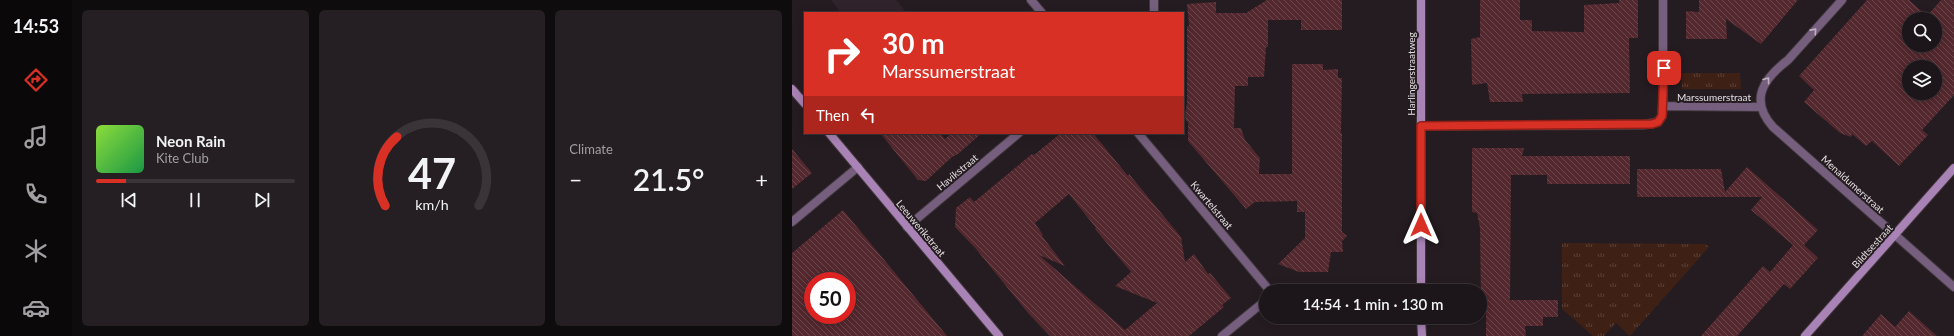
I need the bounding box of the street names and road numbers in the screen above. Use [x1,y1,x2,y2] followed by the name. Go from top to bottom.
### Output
[1405,32,1417,116] street label: Harlingerstraatweg
[1677,91,1751,103] street label: Marssumerstraat
[934,151,980,193] street label: Havikstraat
[1819,153,1887,216] street label: Menaldumerstraat
[1189,179,1236,232] street label: Kwartelstraat
[894,197,948,259] street label: Leeuwerikstraat
[1849,221,1895,270] street label: Bildtsestraat

